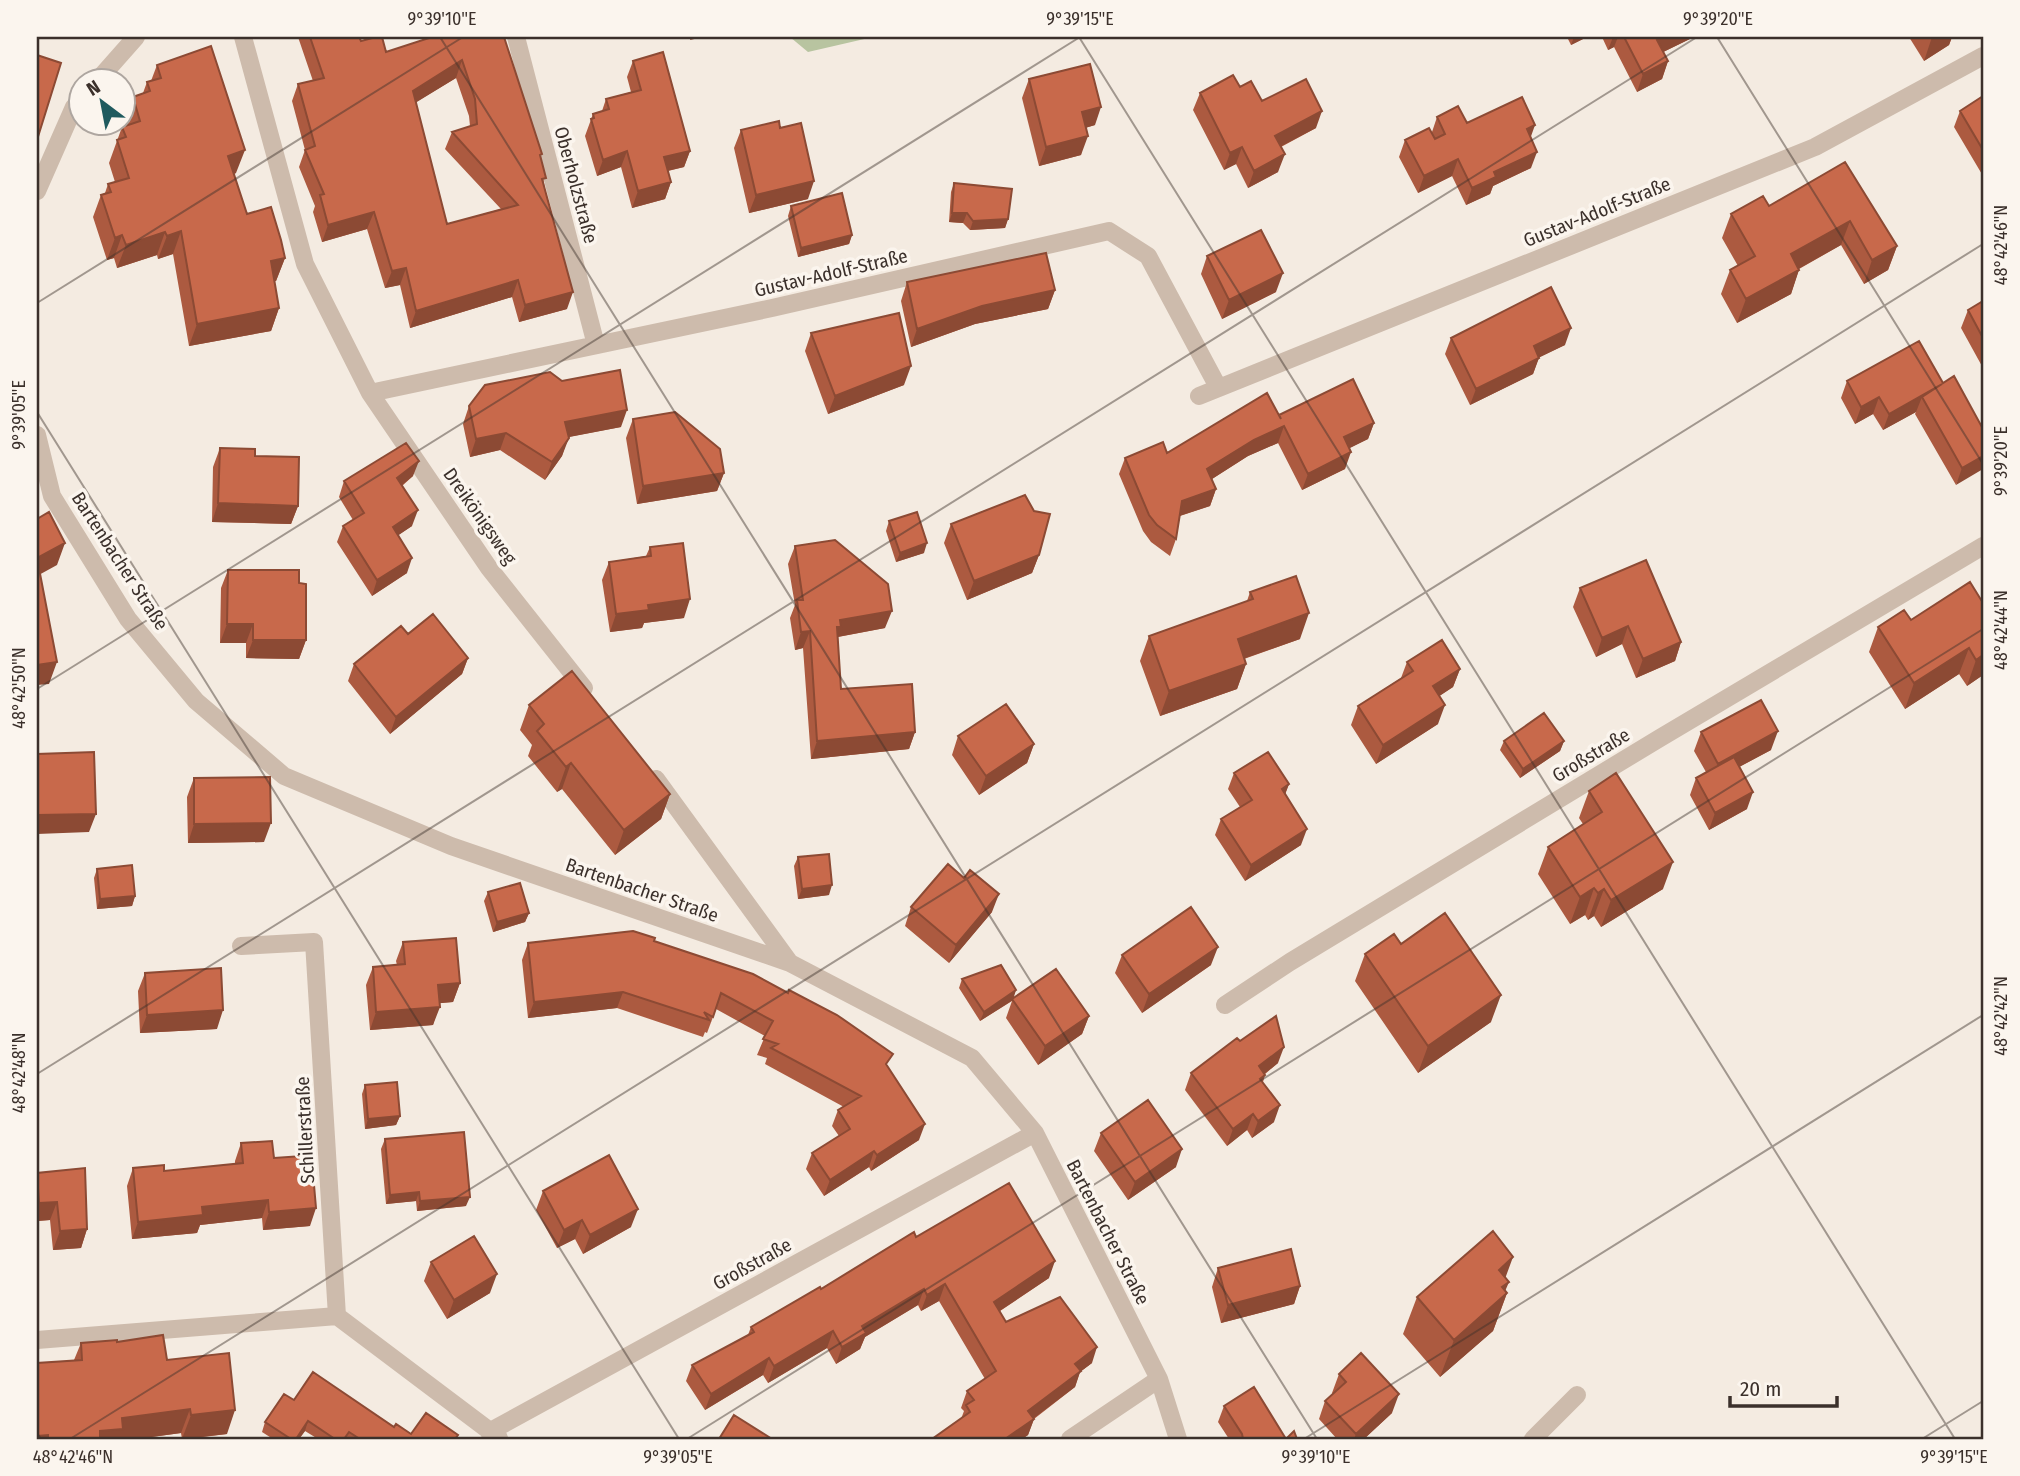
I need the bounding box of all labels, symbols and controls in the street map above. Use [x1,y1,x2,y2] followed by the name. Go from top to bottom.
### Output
[408,8,476,30] text: 9°39'10"E
[1046,8,1114,30] text: 9°39'15"E
[1683,8,1753,30] text: 9°39'20"E
[66,66,136,136] north arrow
[82,75,104,101] text: N
[549,124,603,246] street label: Oberholzstraße
[1520,172,1674,252] street label: Gustav-Adolf-Straße
[1990,205,2012,285] text: 48°42'46"N
[752,244,910,302] street label: Gustav-Adolf-Straße
[8,380,30,450] text: 9°39'05"E
[1990,426,2012,496] text: 9°39'20"E
[438,463,522,569] street label: Dreikönigsweg
[67,488,173,634] street label: Bartenbacher Straße
[1990,590,2012,670] text: 48°42'44"N
[8,647,30,729] text: 48°42'50"N
[1548,723,1634,787] street label: Großstraße
[563,853,721,927] street label: Bartenbacher Straße
[1990,976,2012,1056] text: 48°42'42"N
[8,1033,30,1113] text: 48°42'48"N
[291,1076,319,1184] street label: Schillerstraße
[1061,1155,1155,1309] street label: Bartenbacher Straße
[709,1233,795,1295] street label: Großstraße
[1730,1364,1836,1408] scale bar
[1740,1376,1781,1402] text: 20 m
[33,1446,113,1468] text: 48°42'46"N
[643,1446,713,1468] text: 9°39'05"E
[1282,1446,1350,1468] text: 9°39'10"E
[1920,1446,1988,1468] text: 9°39'15"E

